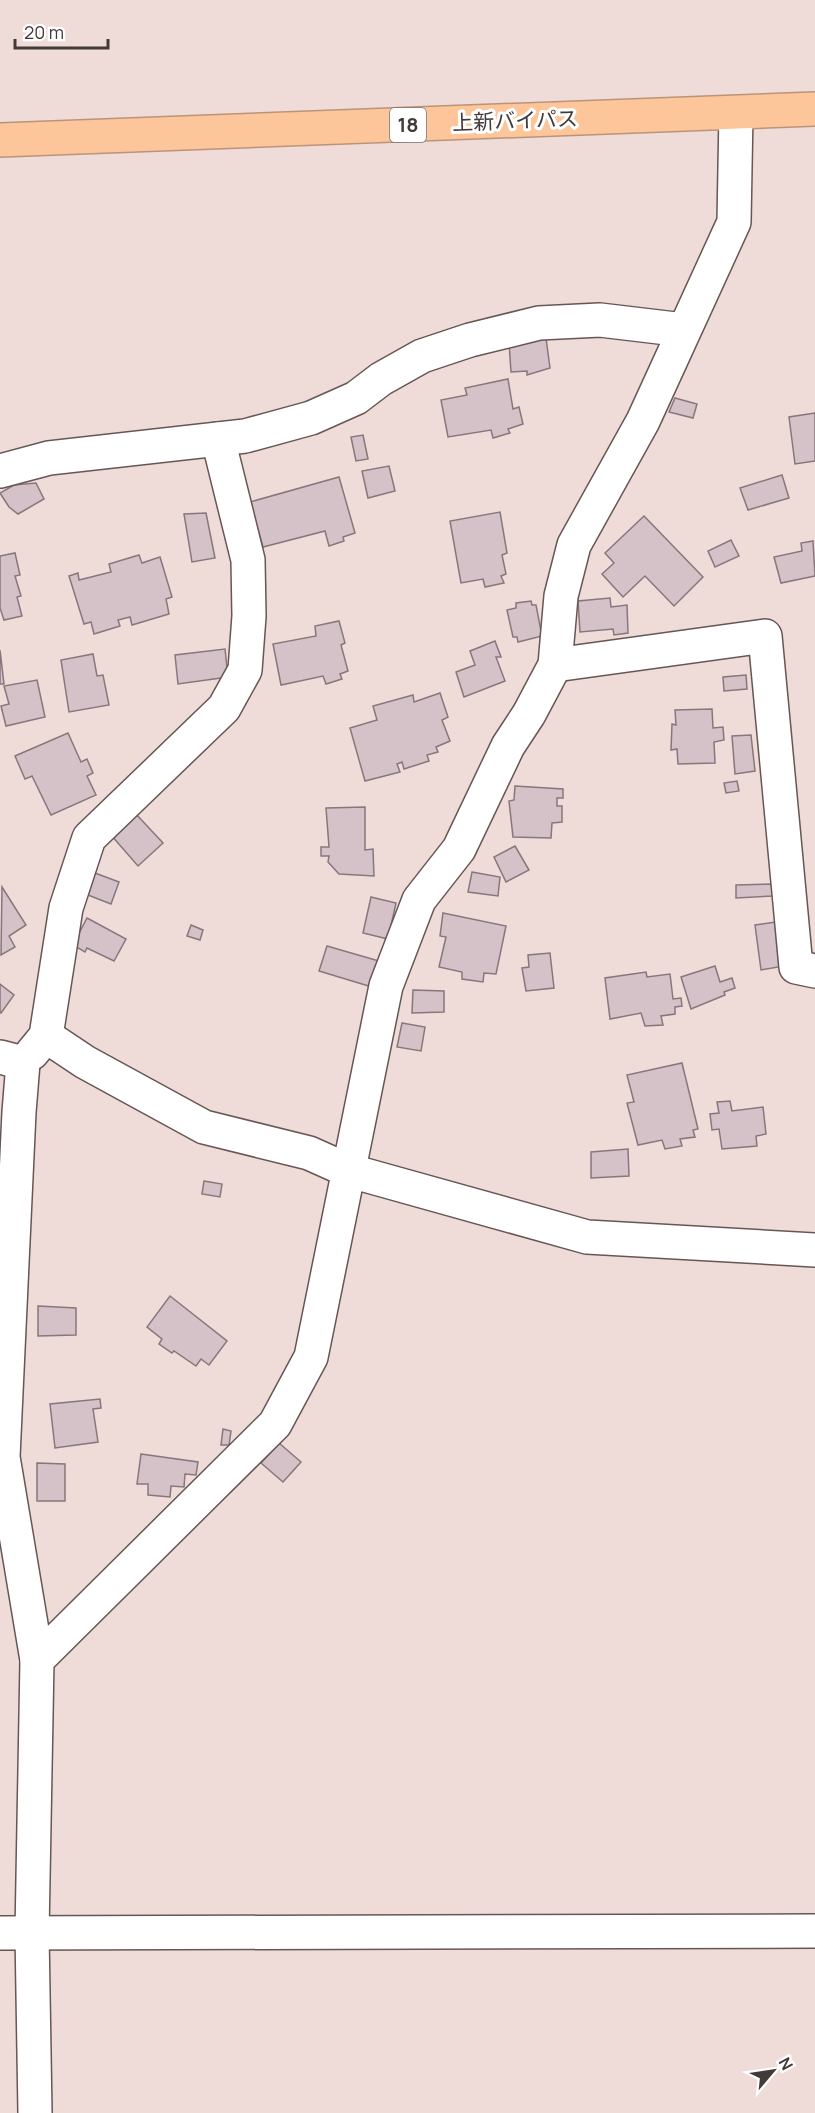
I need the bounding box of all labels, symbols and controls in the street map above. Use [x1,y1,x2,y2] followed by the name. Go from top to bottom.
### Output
[15,12,108,50] scale bar
[24,20,64,44] text: 20 m
[452,104,578,136] street label: 上新バイパス
[390,108,426,142] road number: 18
[743,2041,803,2101] north arrow
[774,2053,799,2074] text: N

